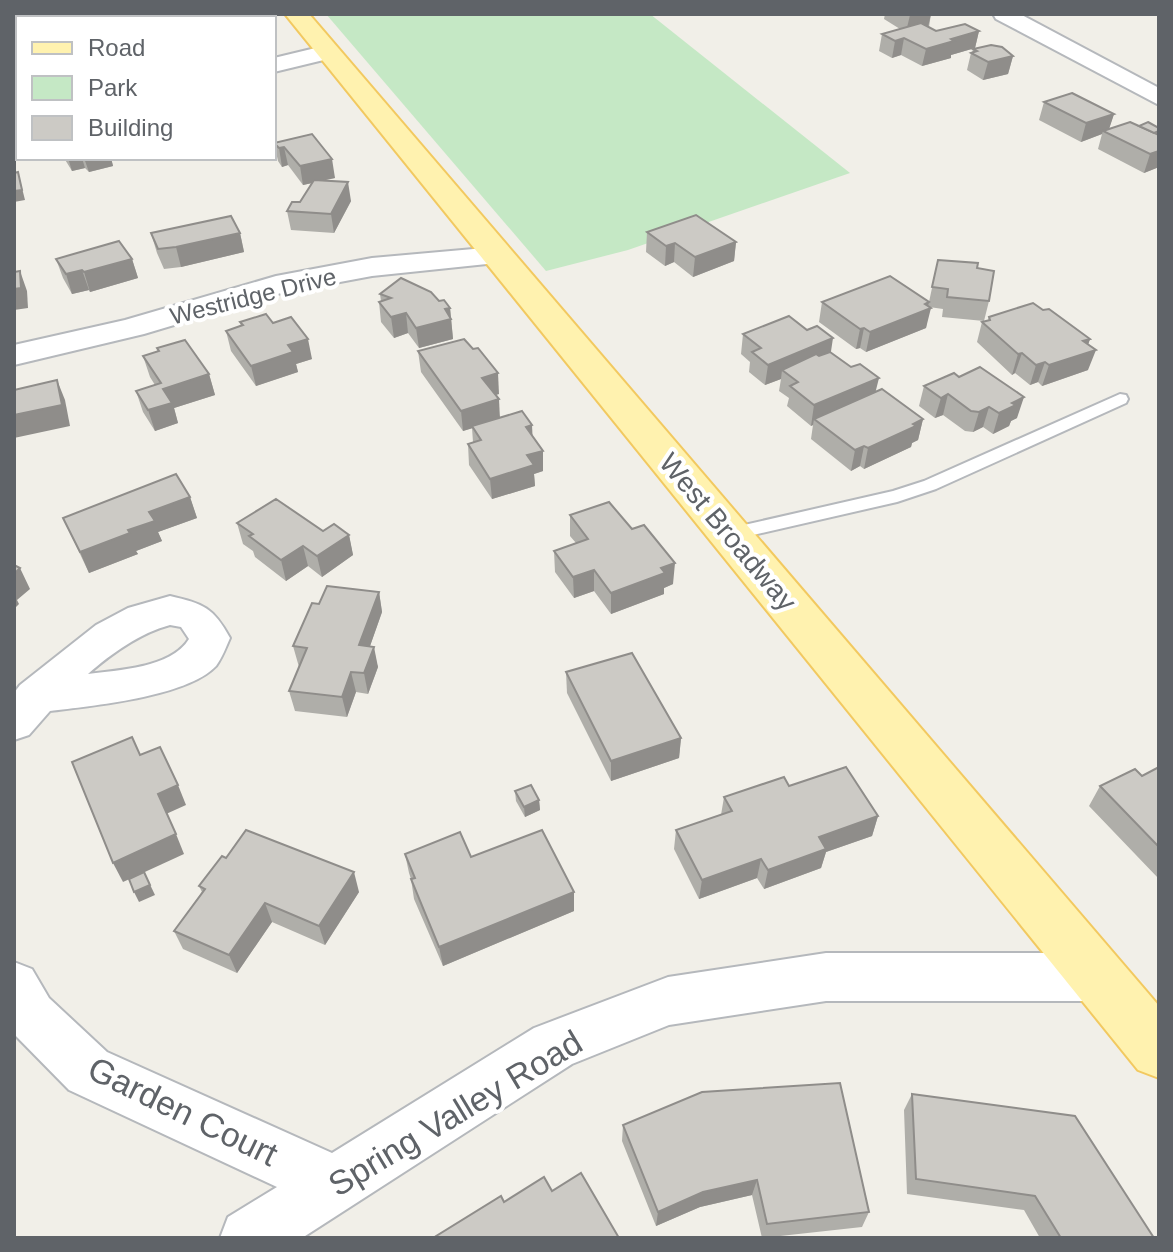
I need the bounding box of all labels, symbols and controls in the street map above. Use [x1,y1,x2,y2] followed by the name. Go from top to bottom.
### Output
[16,16,276,160] legend
[88,34,145,61] text: Road
[88,74,138,101] text: Park
[88,114,173,141] text: Building
[167,262,339,330] street label: Westridge Drive
[653,447,803,617] street label: West Broadway
[322,1022,588,1204] street label: Spring Valley Road
[82,1049,284,1173] street label: Garden Court

